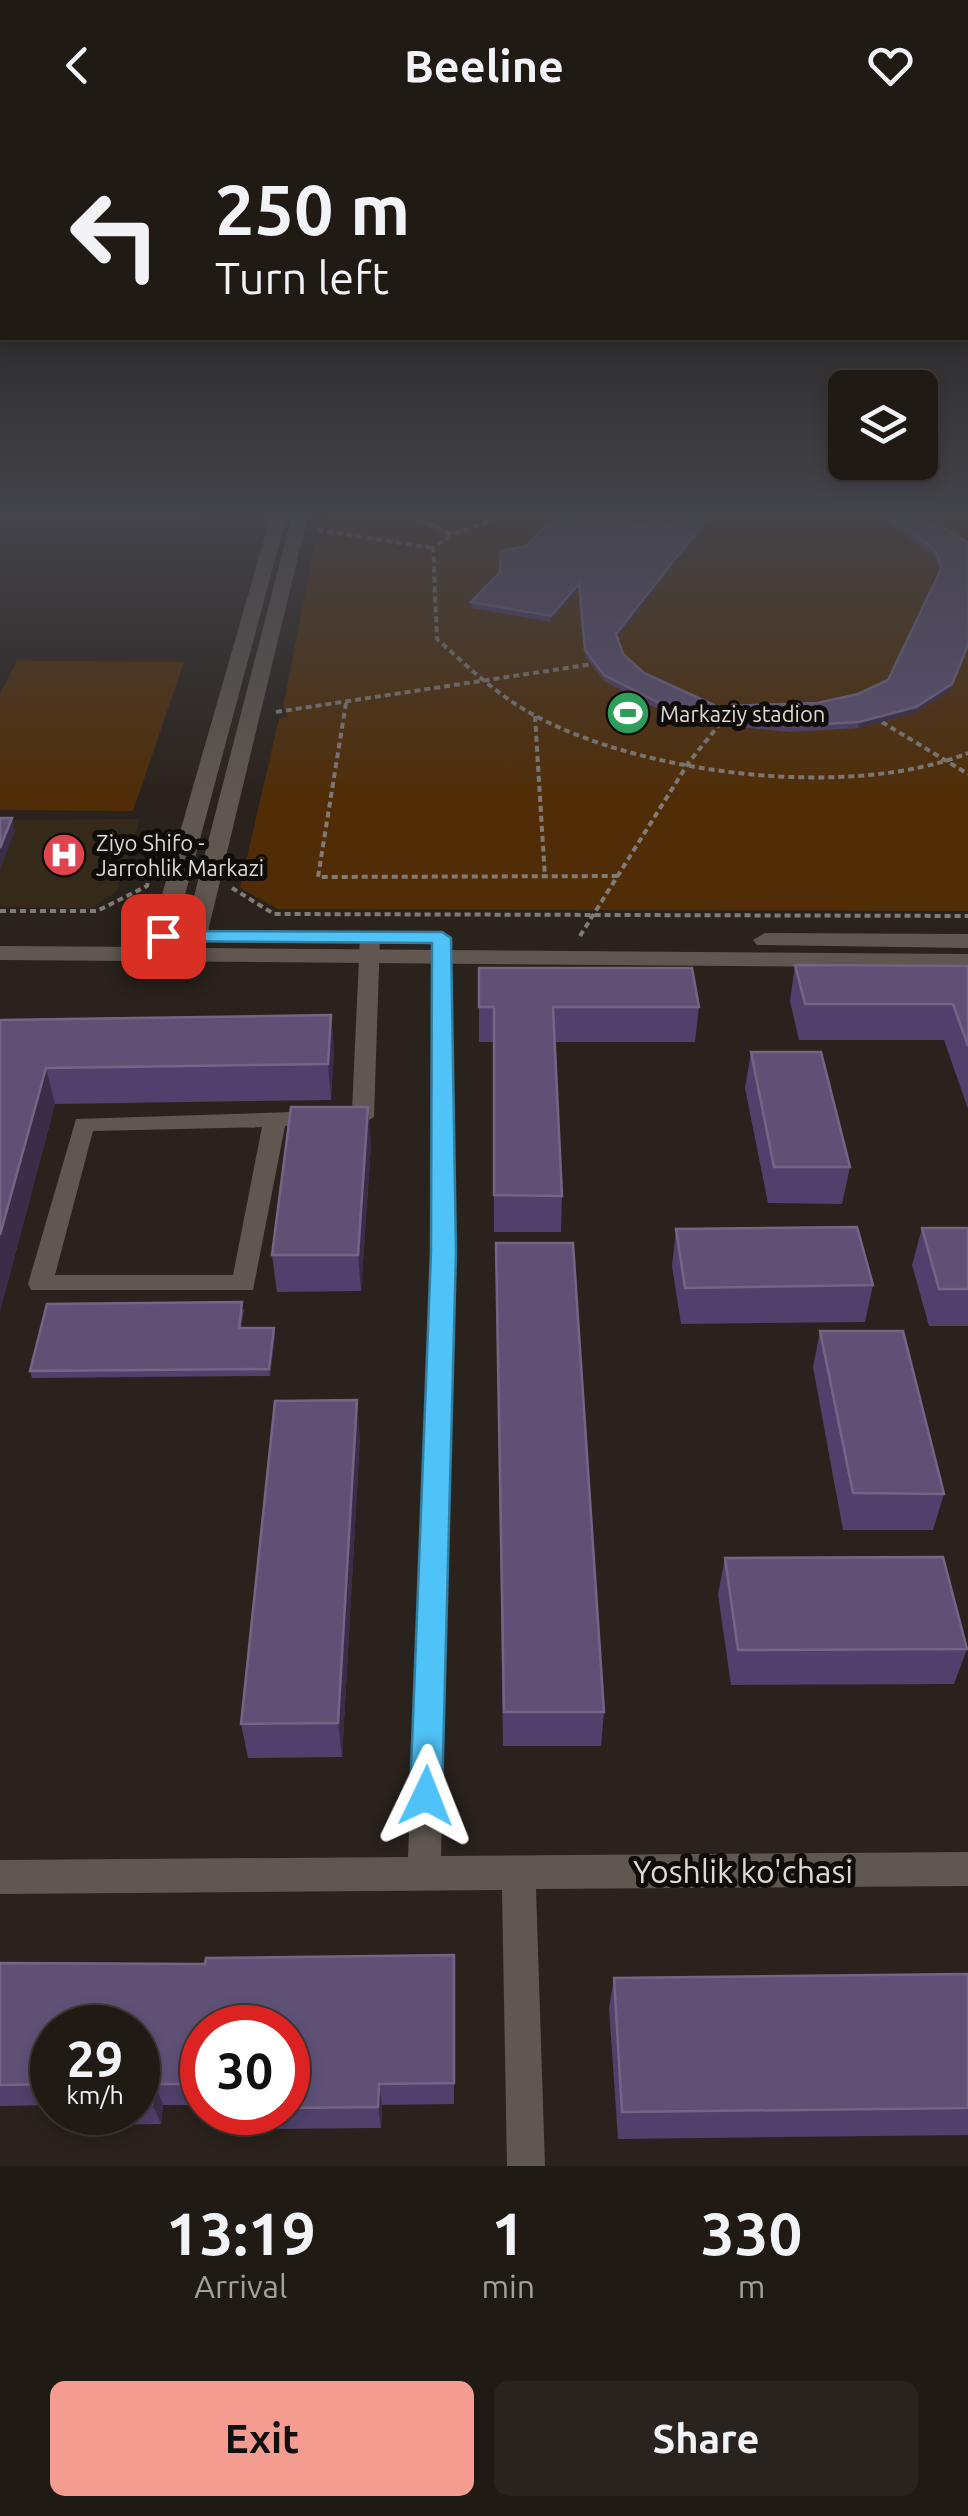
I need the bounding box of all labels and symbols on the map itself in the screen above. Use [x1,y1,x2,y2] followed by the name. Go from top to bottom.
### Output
[605,690,651,736] sports icon: Markaziy stadion
[660,701,825,726] place label: Markaziy stadion
[96,830,264,880] place label: Ziyo Shifo - Jarrohlik Markazi
[41,832,87,878] hospital icon: Ziyo Shifo - Jarrohlik Markazi
[121,894,206,979] pin
[374,1744,478,1848] position arrow
[633,1853,853,1889] street label: Yoshlik ko'chasi
[180,2005,310,2135] speed limit sign: 30

